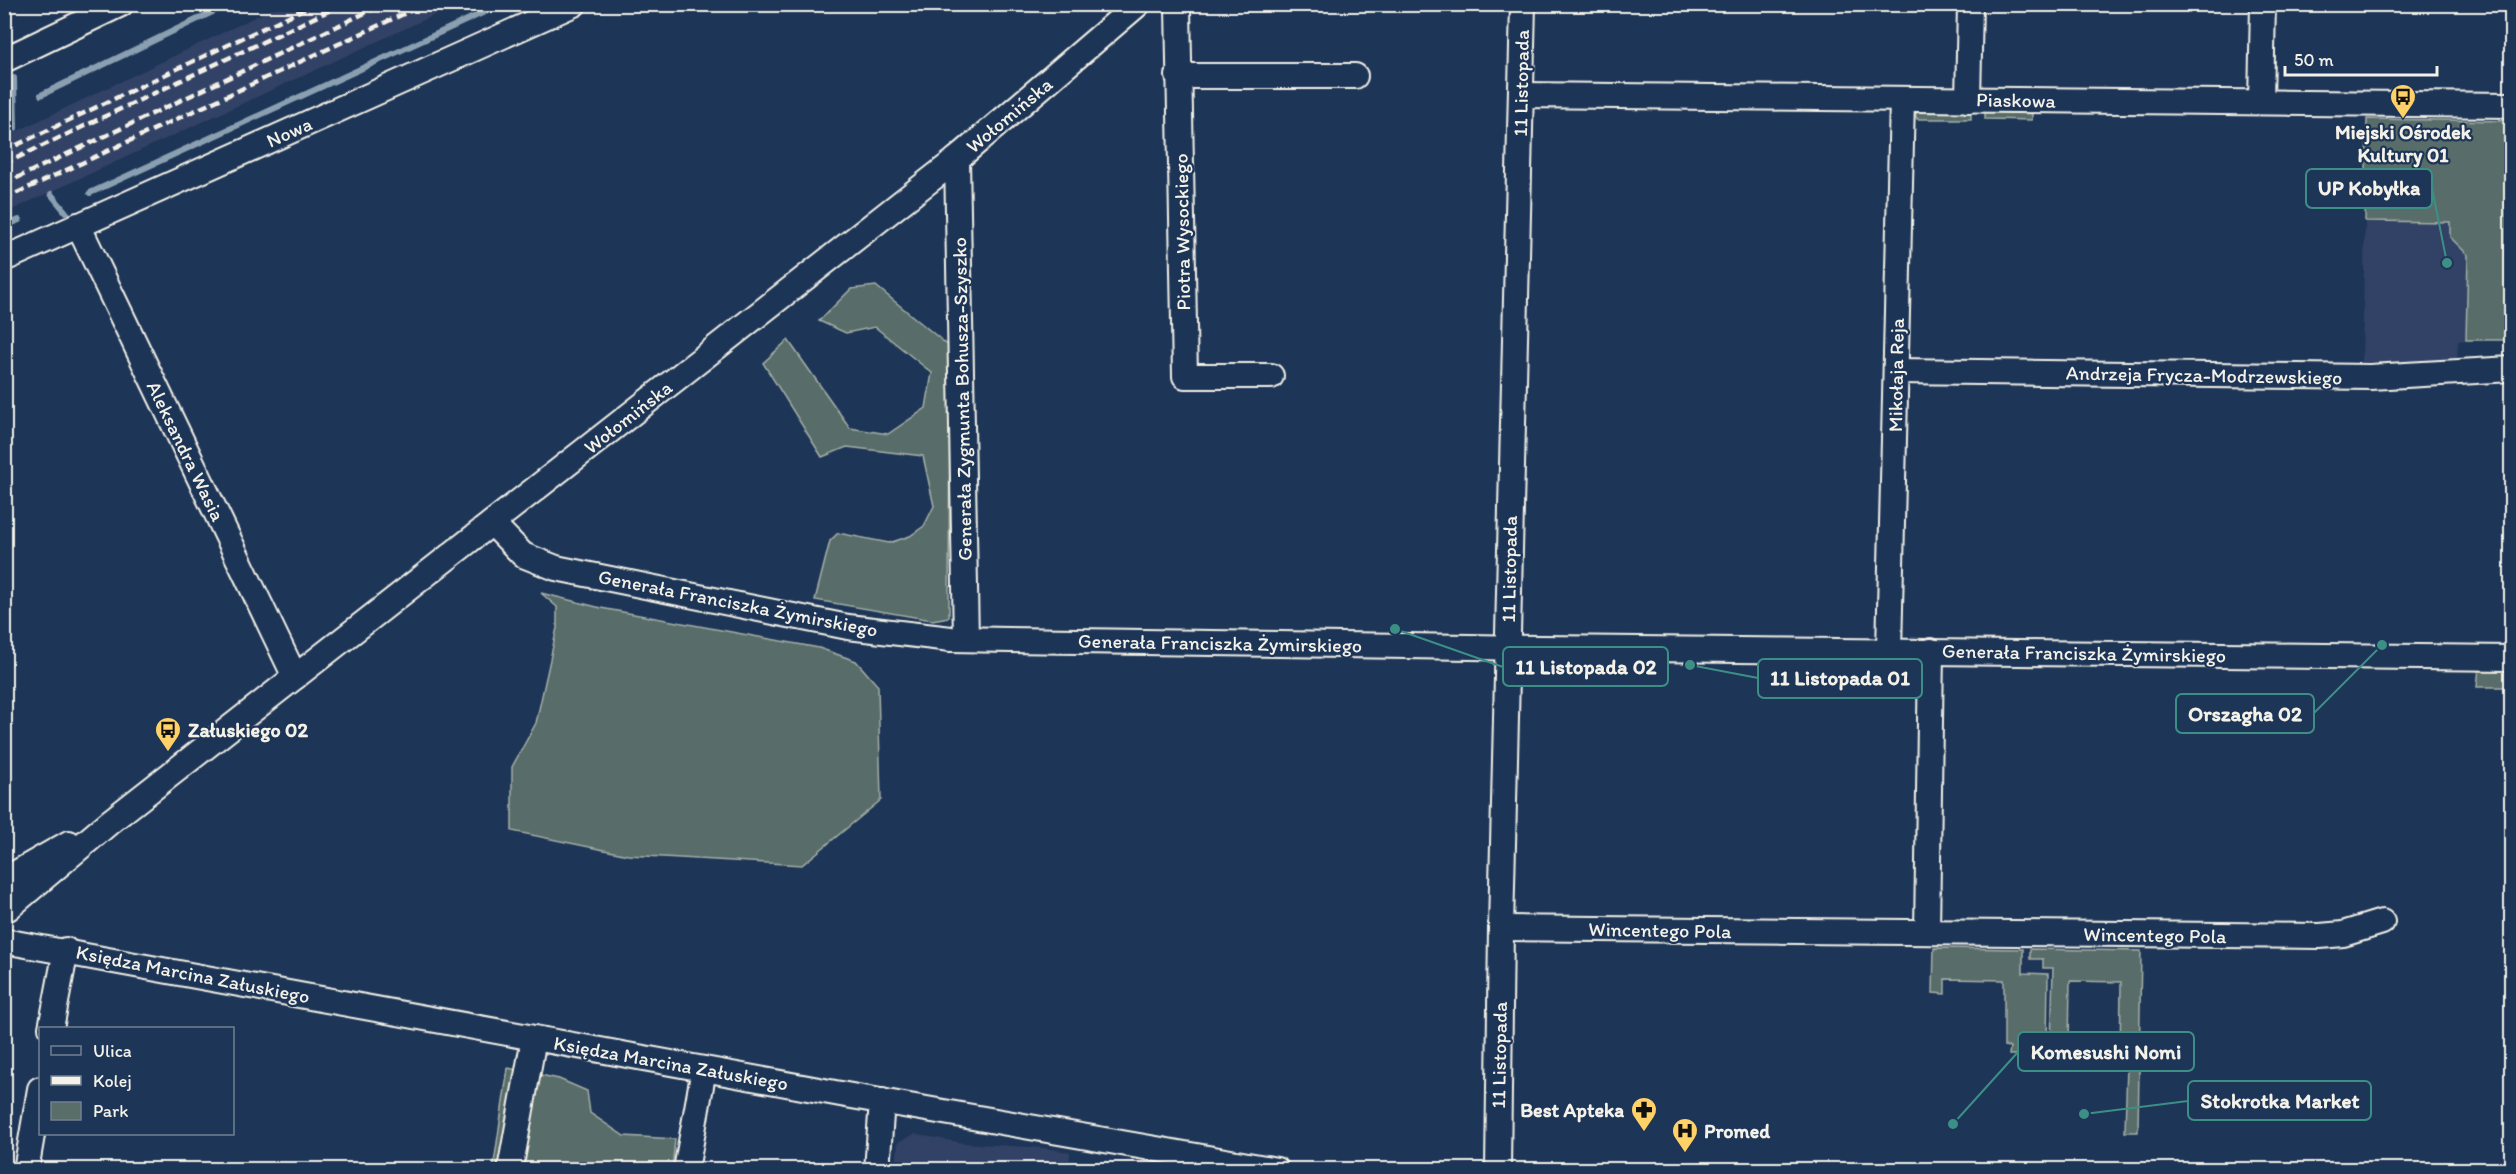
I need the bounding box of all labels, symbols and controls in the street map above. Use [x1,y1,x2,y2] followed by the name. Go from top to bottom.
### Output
[1508,29,1534,137] street label: 11 Listopada
[2285,39,2436,77] scale bar
[2294,49,2334,71] text: 50 m
[961,72,1058,158] street label: Wołomińska
[2388,82,2418,120] bus stop icon: Miejski Ośrodek Kultury 01
[1976,87,2057,113] street label: Piaskowa
[263,111,316,153] street label: Nowa
[2335,120,2472,168] place label: Miejski Ośrodek Kultury 01
[1169,153,1195,311] street label: Piotra Wysockiego
[2306,169,2432,208] callout: UP Kobyłka
[2318,175,2421,201] text: UP Kobyłka
[947,237,977,561] street label: Generała Zygmunta Bohusza-Szyszko
[1883,317,1909,432] street label: Mikołaja Reja
[2066,361,2342,389] street label: Andrzeja Frycza-Modrzewskiego
[579,375,677,459] street label: Wołomińska
[142,377,231,526] street label: Aleksandra Wasia
[1496,515,1522,623] street label: 11 Listopada
[596,564,880,642] street label: Generała Franciszka Żymirskiego
[1078,629,1362,657] street label: Generała Franciszka Żymirskiego
[1942,639,2226,667] street label: Generała Franciszka Żymirskiego
[1503,647,1668,686] callout: 11 Listopada 02
[1515,654,1657,680] text: 11 Listopada 02
[1758,659,1922,698] callout: 11 Listopada 01
[1770,665,1910,691] text: 11 Listopada 01
[2176,694,2314,733] callout: Orszagha 02
[2188,701,2302,727] text: Orszagha 02
[153,715,183,753] bus stop icon: Załuskiego 02
[188,718,308,743] place label: Załuskiego 02
[1588,917,1732,943] street label: Wincentego Pola
[2083,922,2227,948] street label: Wincentego Pola
[74,940,312,1008] street label: Księdza Marcina Załuskiego
[1486,1001,1512,1109] street label: 11 Listopada
[39,1027,234,1135] legend
[552,1031,790,1095] street label: Księdza Marcina Załuskiego
[2018,1032,2194,1071] callout: Komesushi Nomi
[2031,1039,2181,1064] text: Komesushi Nomi
[93,1040,132,1062] text: Ulica
[93,1070,132,1092] text: Kolej
[2188,1081,2371,1120] callout: Stokrotka Market
[2201,1088,2360,1113] text: Stokrotka Market
[1629,1095,1659,1133] pharmacy icon: Best Apteka
[1520,1098,1624,1123] place label: Best Apteka
[93,1100,128,1122] text: Park
[1670,1116,1700,1154] hospital icon: Promed
[1704,1119,1770,1143] place label: Promed

